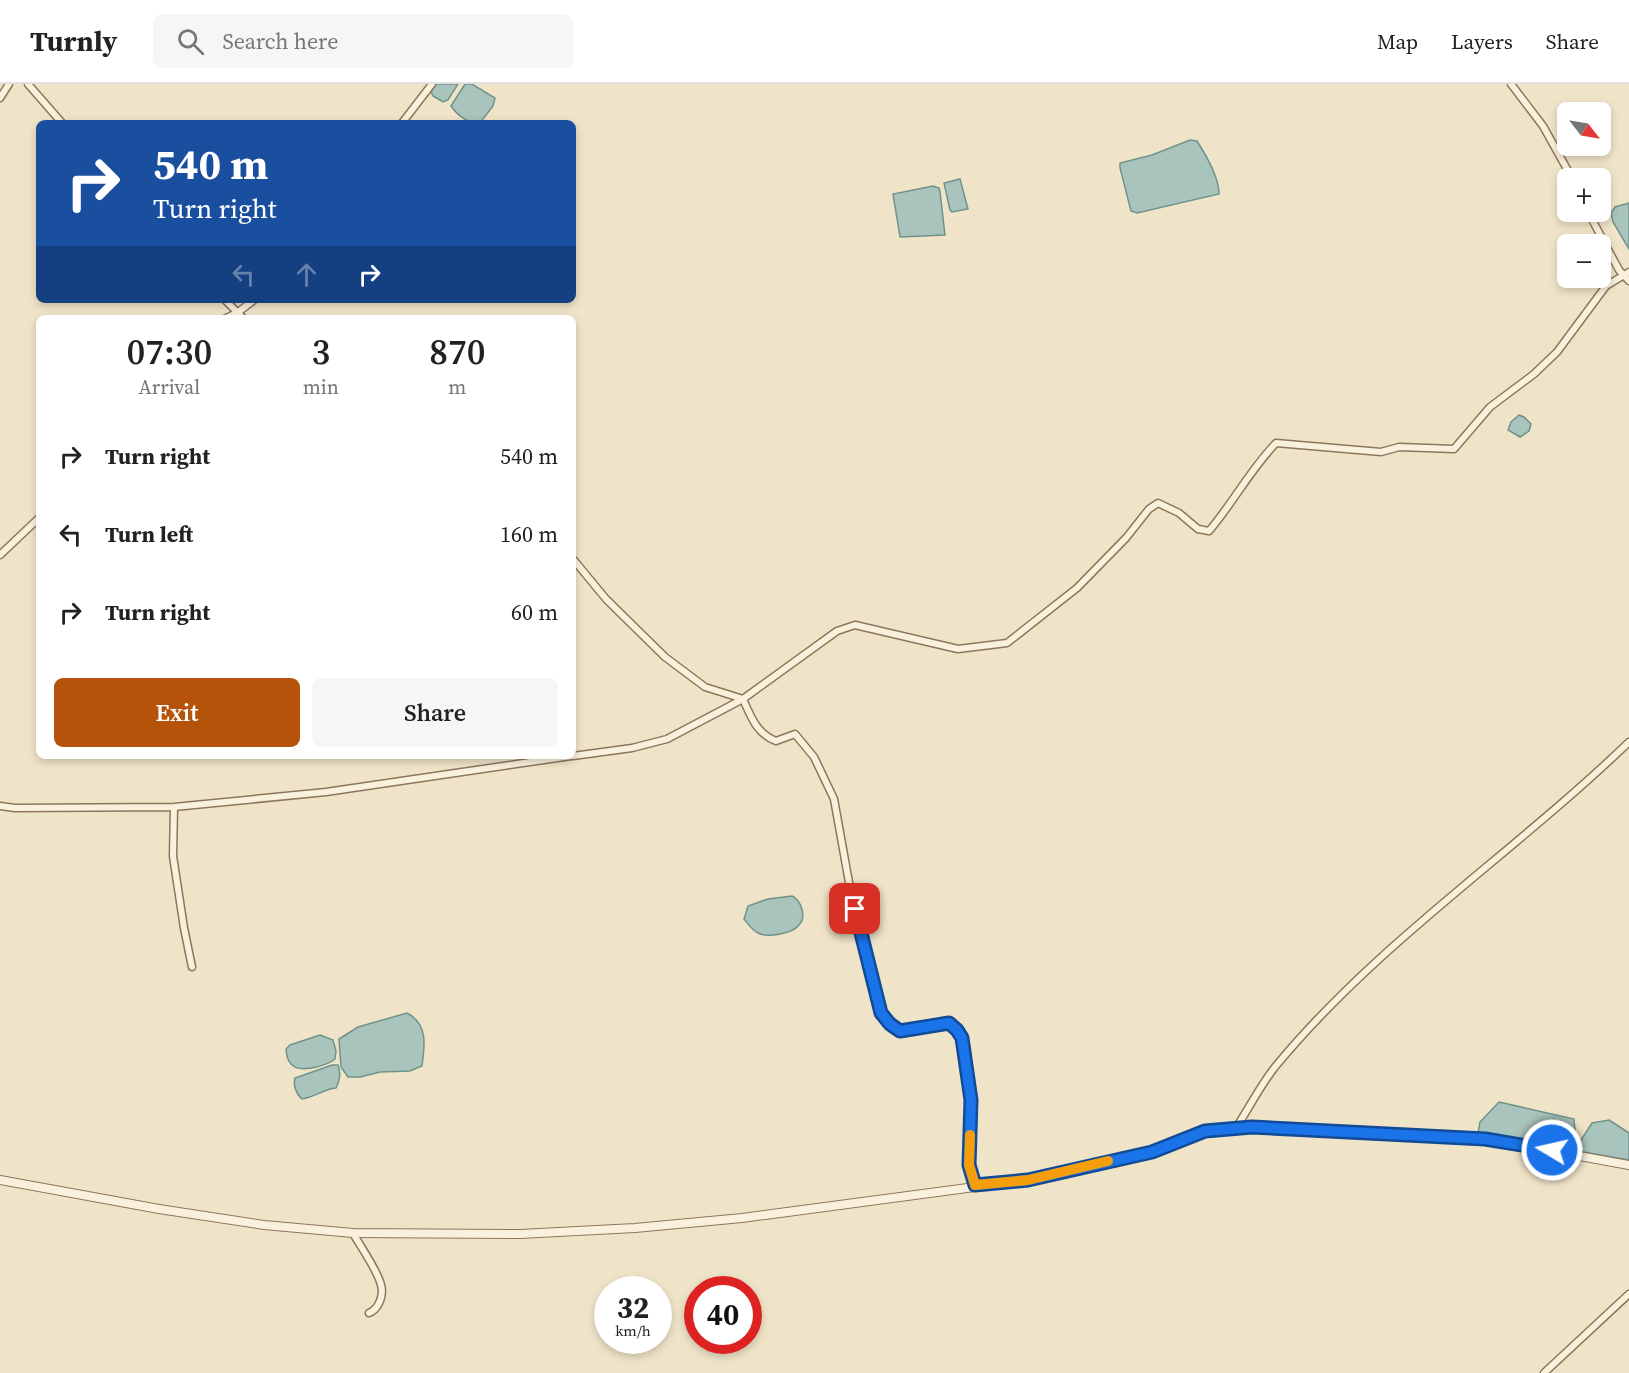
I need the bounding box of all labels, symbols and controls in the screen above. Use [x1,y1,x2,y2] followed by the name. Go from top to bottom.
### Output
[153,14,573,68] search box
[30,22,117,60] text: Turnly
[174,25,207,58] icon: search
[222,26,338,56] text: Search here
[1377,27,1418,56] text: Map
[1451,27,1513,56] text: Layers
[1546,27,1599,56] text: Share
[1557,102,1611,156] north arrow
[1557,102,1611,288] map controls
[153,135,268,193] text: 540 m
[54,144,132,222] icon: right
[1557,168,1611,222] button: +
[153,190,277,227] text: Turn right
[1557,234,1611,288] button: −
[227,258,260,291] icon: left
[290,258,323,291] icon: ahead
[353,258,386,291] icon: right
[127,327,212,376] text: 07:30
[311,327,330,376] text: 3
[429,327,485,376] text: 870
[138,373,200,401] text: Arrival
[303,373,339,401] text: min
[448,373,466,401] text: m
[54,440,87,473] icon: right
[105,441,210,471] text: Turn right
[500,441,558,471] text: 540 m
[54,518,87,551] icon: left
[105,519,193,549] text: Turn left
[500,519,558,549] text: 160 m
[54,596,87,629] icon: right
[105,597,210,627] text: Turn right
[511,597,558,627] text: 60 m
[54,678,300,747] button: Exit
[312,678,558,747] button: Share
[829,883,880,934] pin
[838,892,871,925] icon: arrive
[1520,1118,1584,1182] position arrow
[684,1276,762,1354] speed limit sign: 40
[617,1287,649,1328] text: 32
[615,1320,651,1341] text: km/h

